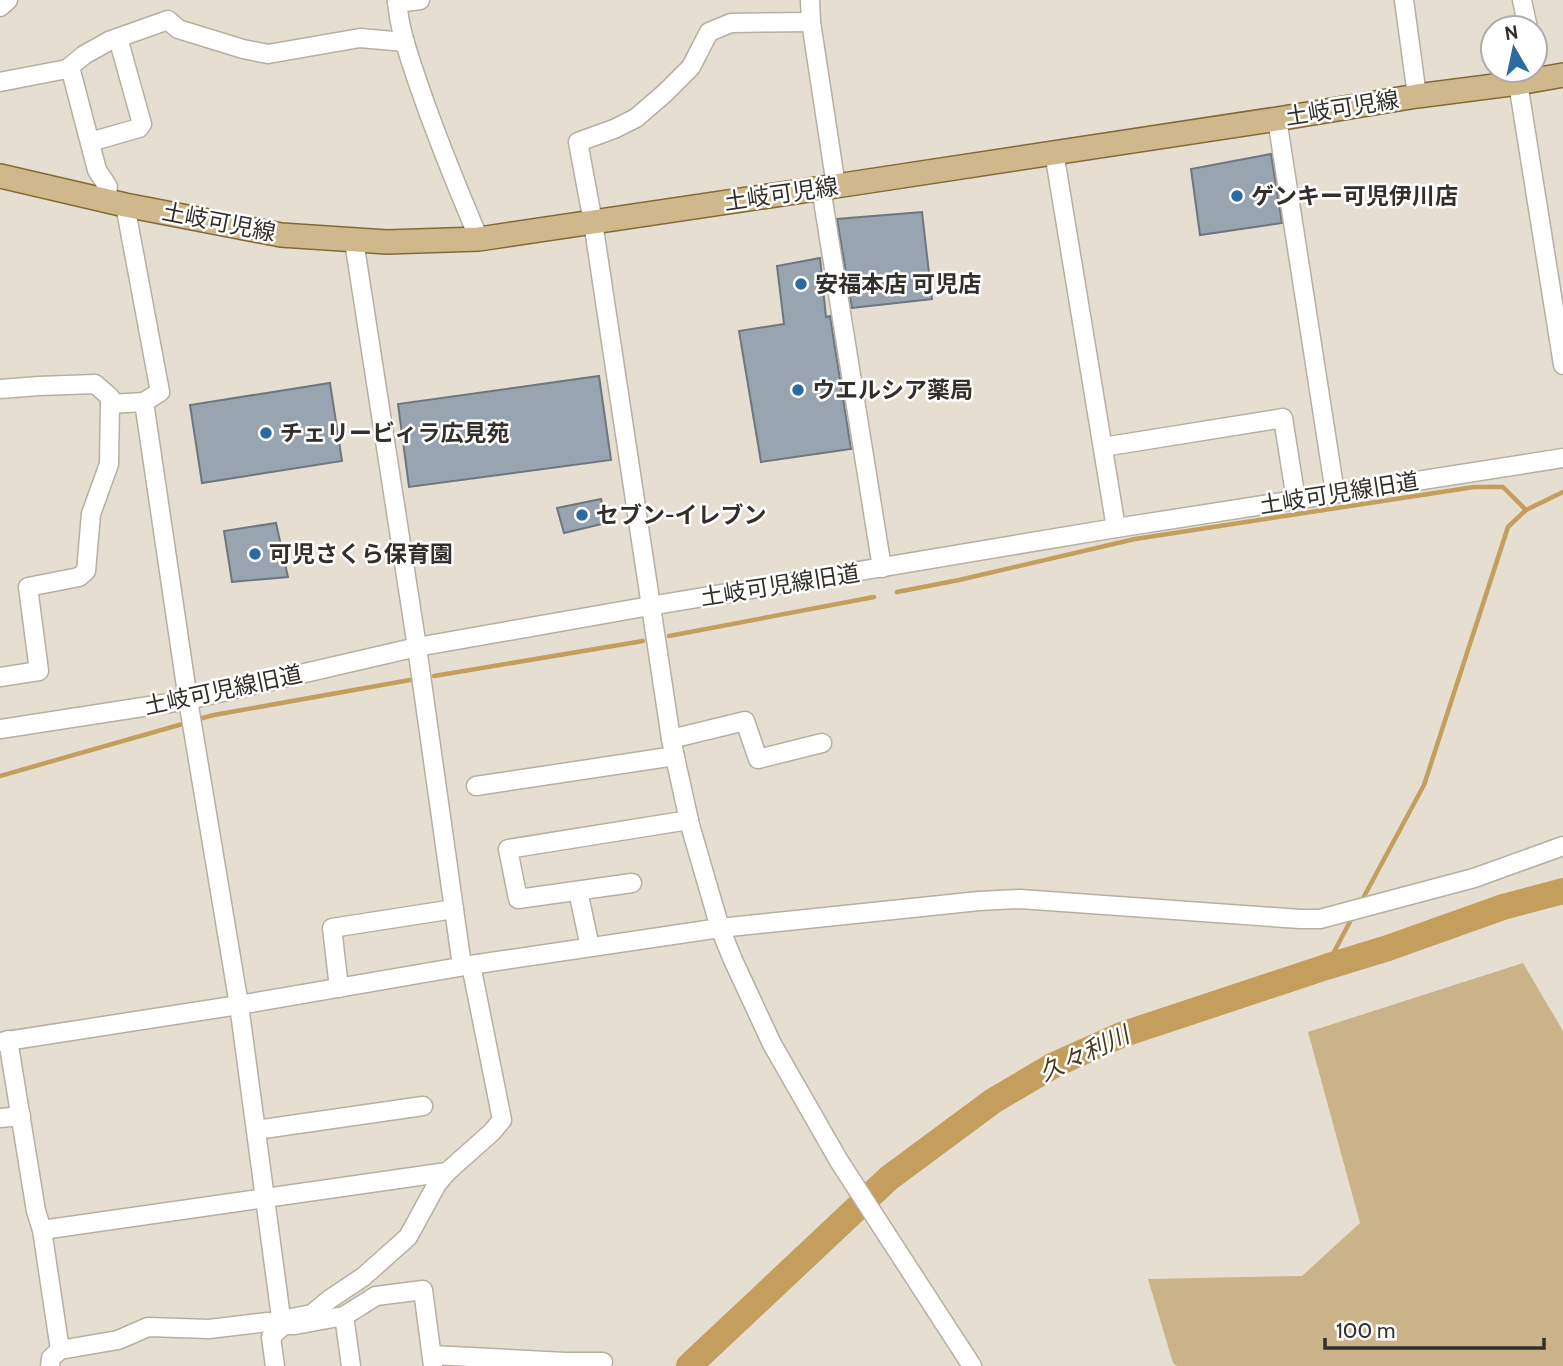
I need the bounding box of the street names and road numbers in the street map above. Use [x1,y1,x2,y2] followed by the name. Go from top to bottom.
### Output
[1283,85,1401,131] street label: 土岐可児線
[722,172,840,216] street label: 土岐可児線
[160,197,278,247] street label: 土岐可児線
[1257,467,1421,519] street label: 土岐可児線旧道
[698,559,862,611] street label: 土岐可児線旧道
[141,660,305,720] street label: 土岐可児線旧道

